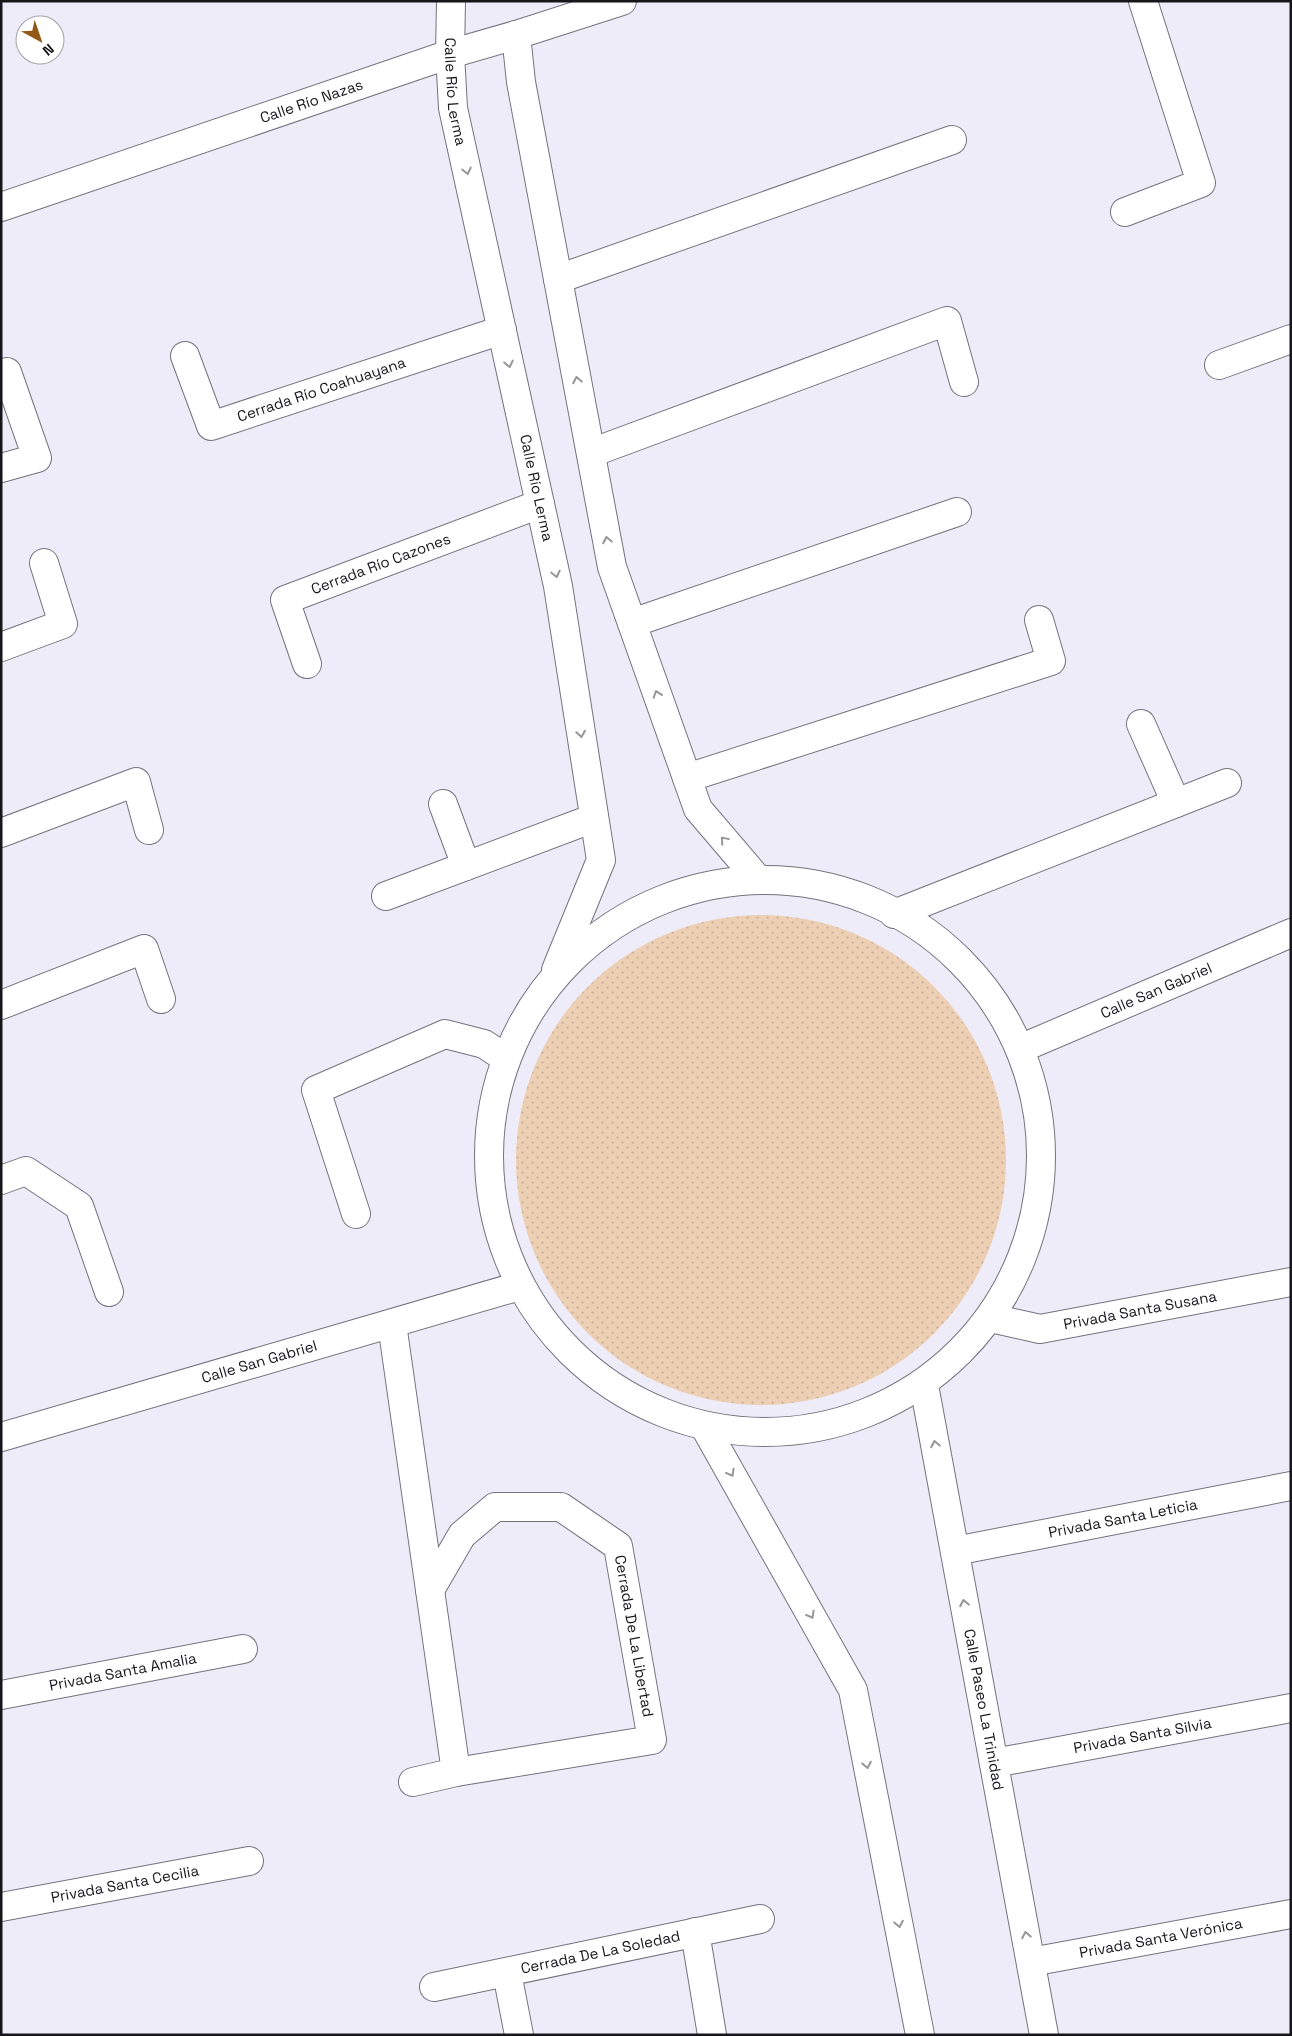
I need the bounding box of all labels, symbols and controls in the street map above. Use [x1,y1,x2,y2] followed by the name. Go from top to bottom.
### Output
[15,15,65,65] north arrow
[441,37,471,148] street label: Calle Río Lerma
[39,40,58,60] text: N
[257,74,365,127] street label: Calle Río Nazas
[461,166,472,175] one-way arrow
[235,352,408,426] street label: Cerrada Río Coahuayana
[504,359,514,368] one-way arrow
[572,376,583,385] one-way arrow
[516,433,558,543] street label: Calle Río Lerma
[308,529,453,598] street label: Cerrada Río Cazones
[602,536,613,544] one-way arrow
[550,569,560,578] one-way arrow
[653,691,663,699] one-way arrow
[576,730,586,738] one-way arrow
[721,837,730,846] one-way arrow
[1097,958,1215,1022] street label: Calle San Gabriel
[1062,1286,1219,1333] street label: Privada Santa Susana
[199,1335,319,1387] street label: Calle San Gabriel
[930,1439,940,1448] one-way arrow
[724,1468,734,1477] one-way arrow
[1047,1494,1199,1542] street label: Privada Santa Leticia
[611,1553,658,1719] street label: Cerrada De La Libertad
[960,1599,970,1608] one-way arrow
[804,1609,814,1618] one-way arrow
[960,1627,1009,1792] street label: Calle Paseo La Trinidad
[47,1648,198,1695] street label: Privada Santa Amalia
[1072,1713,1213,1757] street label: Privada Santa Silvia
[862,1760,872,1769] one-way arrow
[49,1860,201,1907] street label: Privada Santa Cecilia
[1078,1913,1244,1962] street label: Privada Santa Verónica
[893,1920,903,1929] one-way arrow
[519,1926,682,1978] street label: Cerrada De La Soledad
[1021,1931,1032,1940] one-way arrow

